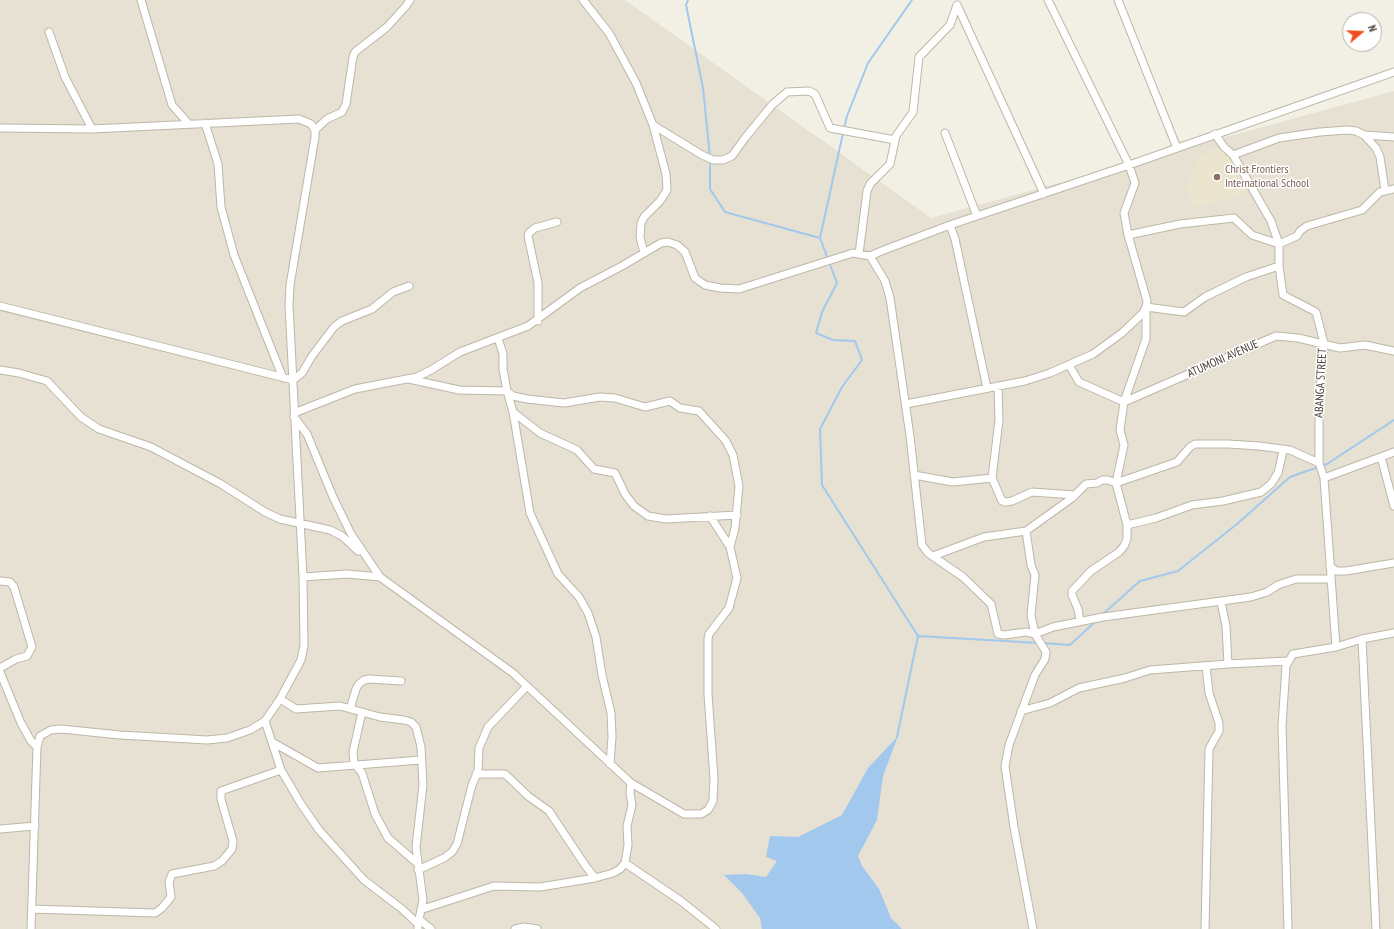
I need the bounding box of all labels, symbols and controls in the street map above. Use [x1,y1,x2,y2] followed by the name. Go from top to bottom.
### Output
[1342,12,1382,52] north arrow
[1365,23,1380,34] text: N
[1225,163,1309,191] place label: Christ Frontiers International School
[1212,172,1222,182] marker: Christ Frontiers International School
[1185,337,1261,381] street label: ATUMONI AVENUE
[1312,348,1330,418] street label: ABANGA STREET

